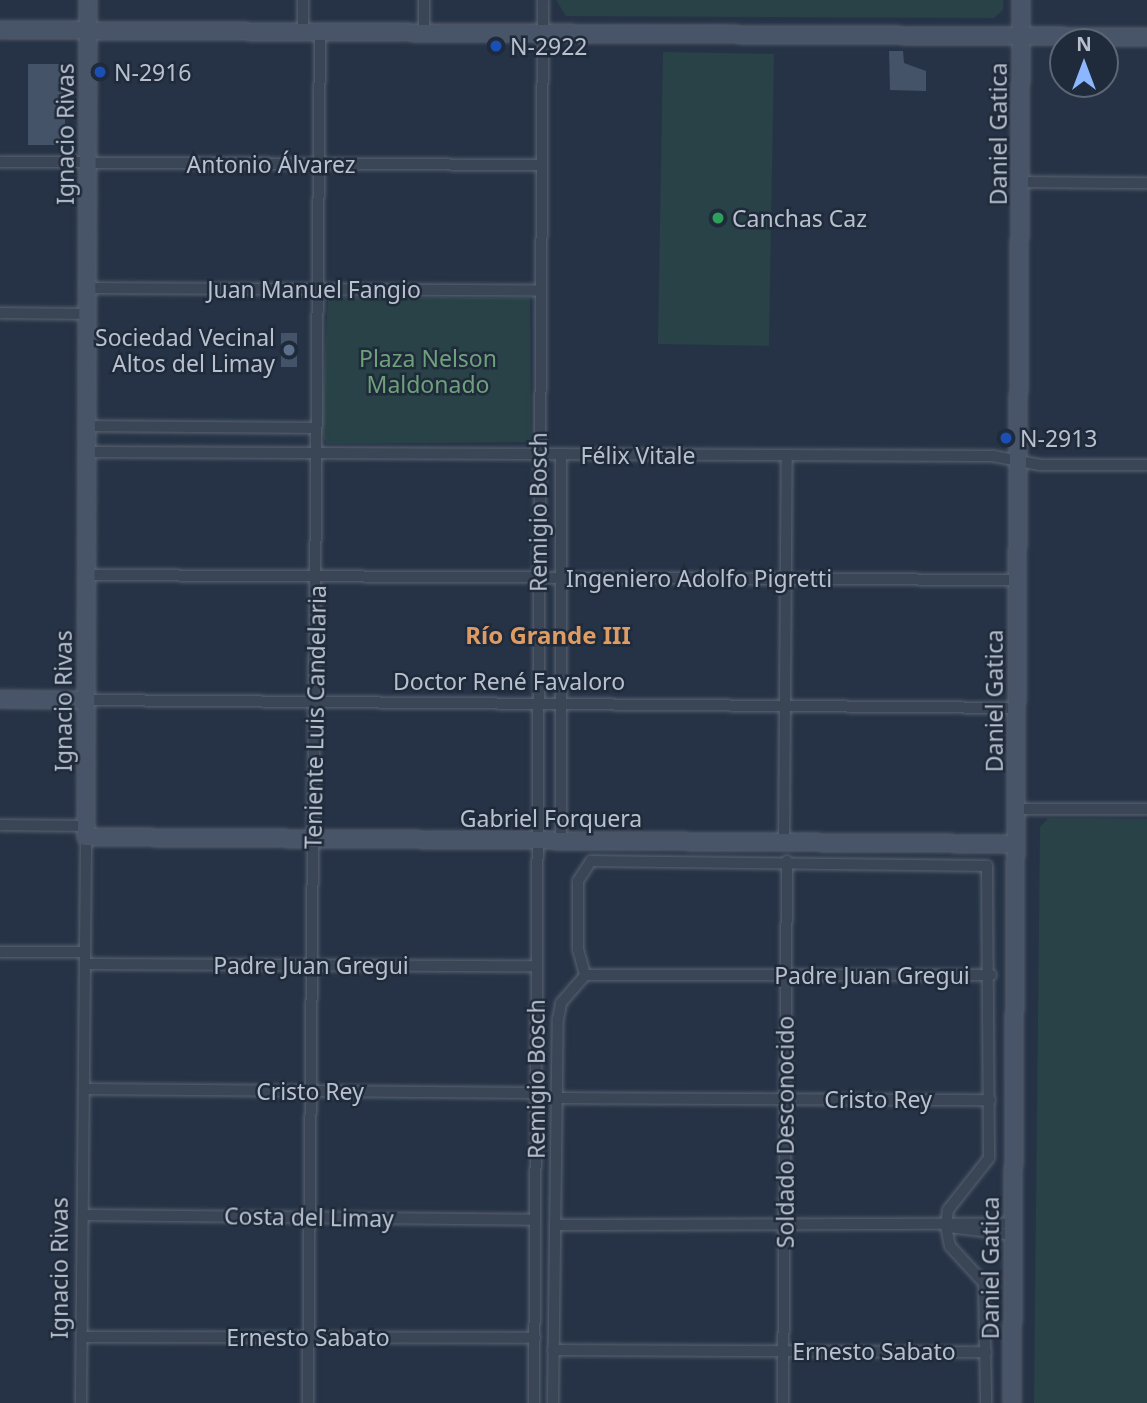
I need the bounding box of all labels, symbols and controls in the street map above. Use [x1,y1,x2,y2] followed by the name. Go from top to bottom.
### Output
[1049,28,1119,98] north arrow
[1076,31,1092,57] text: N
[510,32,588,60] place label: N-2922
[488,38,504,54] marker: N-2922
[114,58,192,86] place label: N-2916
[51,63,79,205] street label: Ignacio Rivas
[984,63,1012,205] street label: Daniel Gatica
[92,64,108,80] marker: N-2916
[187,150,355,178] street label: Antonio Álvarez
[732,204,867,232] place label: Canchas Caz
[710,210,726,226] marker: Canchas Caz
[207,275,421,303] street label: Juan Manuel Fangio
[95,323,275,377] place label: Sociedad Vecinal Altos del Limay
[281,342,297,358] marker: Sociedad Vecinal Altos del Limay
[359,344,497,398] park label: Plaza Nelson Maldonado
[1020,424,1098,452] place label: N-2913
[998,430,1014,446] marker: N-2913
[524,432,552,592] street label: Remigio Bosch
[581,441,695,469] street label: Félix Vitale
[566,564,832,592] street label: Ingeniero Adolfo Pigretti
[299,585,331,849] street label: Teniente Luis Candelaria
[465,621,631,649] district label: Río Grande III
[49,630,77,772] street label: Ignacio Rivas
[980,630,1008,772] street label: Daniel Gatica
[393,667,625,695] street label: Doctor René Favaloro
[460,804,642,832] street label: Gabriel Forquera
[213,951,409,979] street label: Padre Juan Gregui
[774,961,970,989] street label: Padre Juan Gregui
[522,999,550,1159] street label: Remigio Bosch
[771,1016,799,1248] street label: Soldado Desconocido
[256,1077,364,1105] street label: Cristo Rey
[824,1085,932,1113] street label: Cristo Rey
[45,1197,73,1339] street label: Ignacio Rivas
[976,1197,1004,1339] street label: Daniel Gatica
[224,1202,394,1232] street label: Costa del Limay
[226,1323,390,1351] street label: Ernesto Sabato
[792,1337,956,1365] street label: Ernesto Sabato

